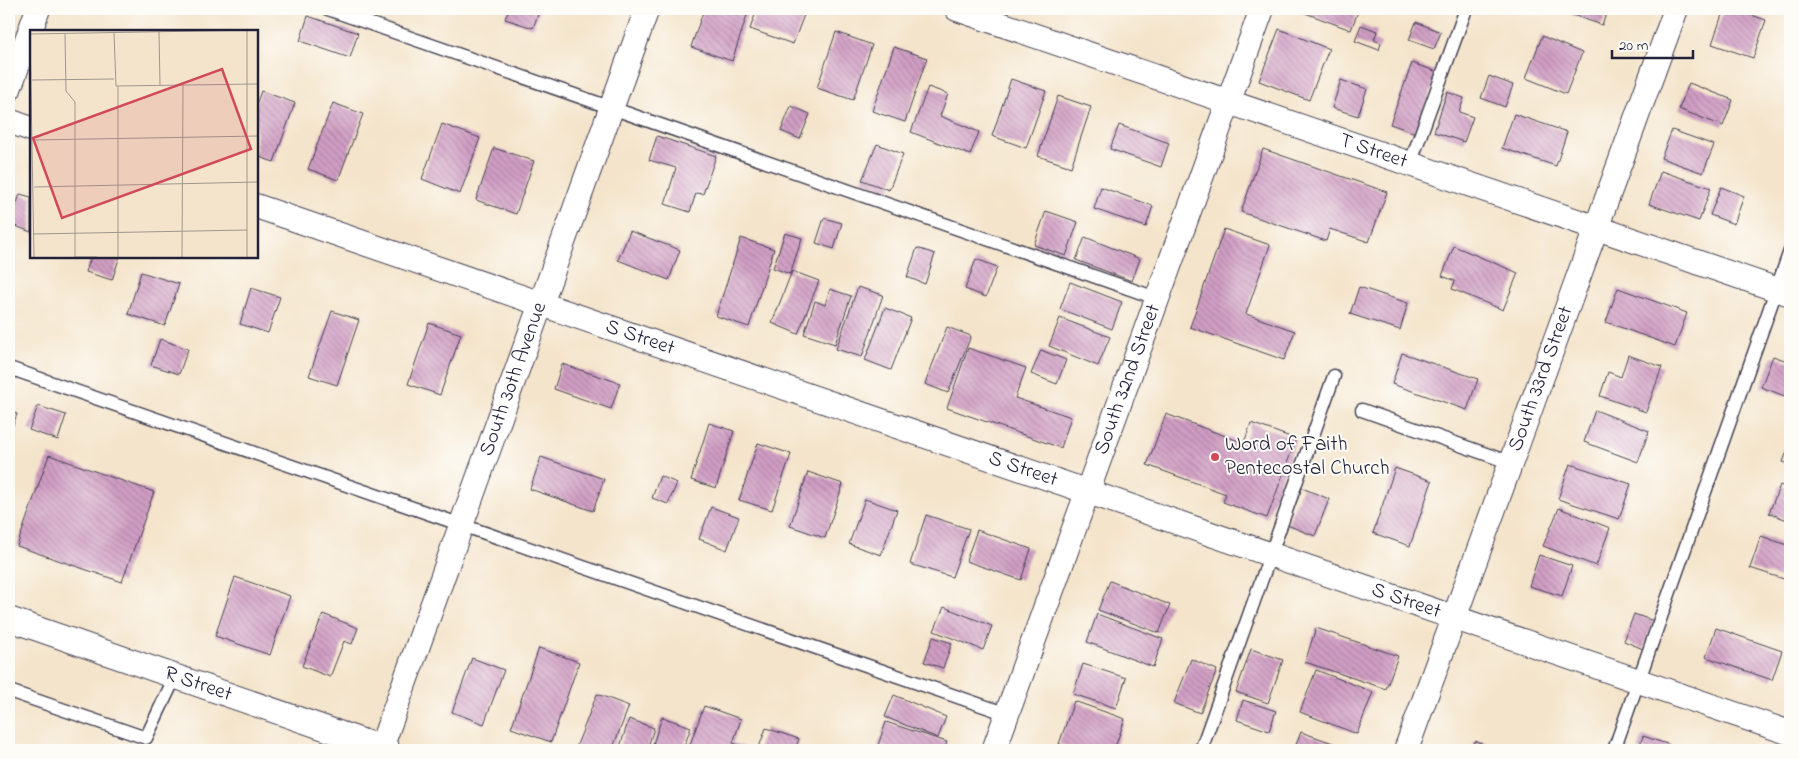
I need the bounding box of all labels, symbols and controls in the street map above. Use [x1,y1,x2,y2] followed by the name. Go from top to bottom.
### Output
[1612,28,1693,60] scale bar
[30,30,258,258] inset map
[1619,35,1649,57] text: 20 m
[1335,126,1411,177] street label: T Street
[472,298,555,460] street label: South 30th Avenue
[1087,300,1169,459] street label: South 32nd Street
[1501,302,1581,456] street label: South 33rd Street
[601,312,679,364] street label: S Street
[1225,430,1390,484] place label: Word of Faith Pentecostal Church
[984,444,1062,495] street label: S Street
[1209,451,1221,463] marker: Word of Faith Pentecostal Church
[1367,575,1445,627] street label: S Street
[160,659,236,710] street label: R Street

